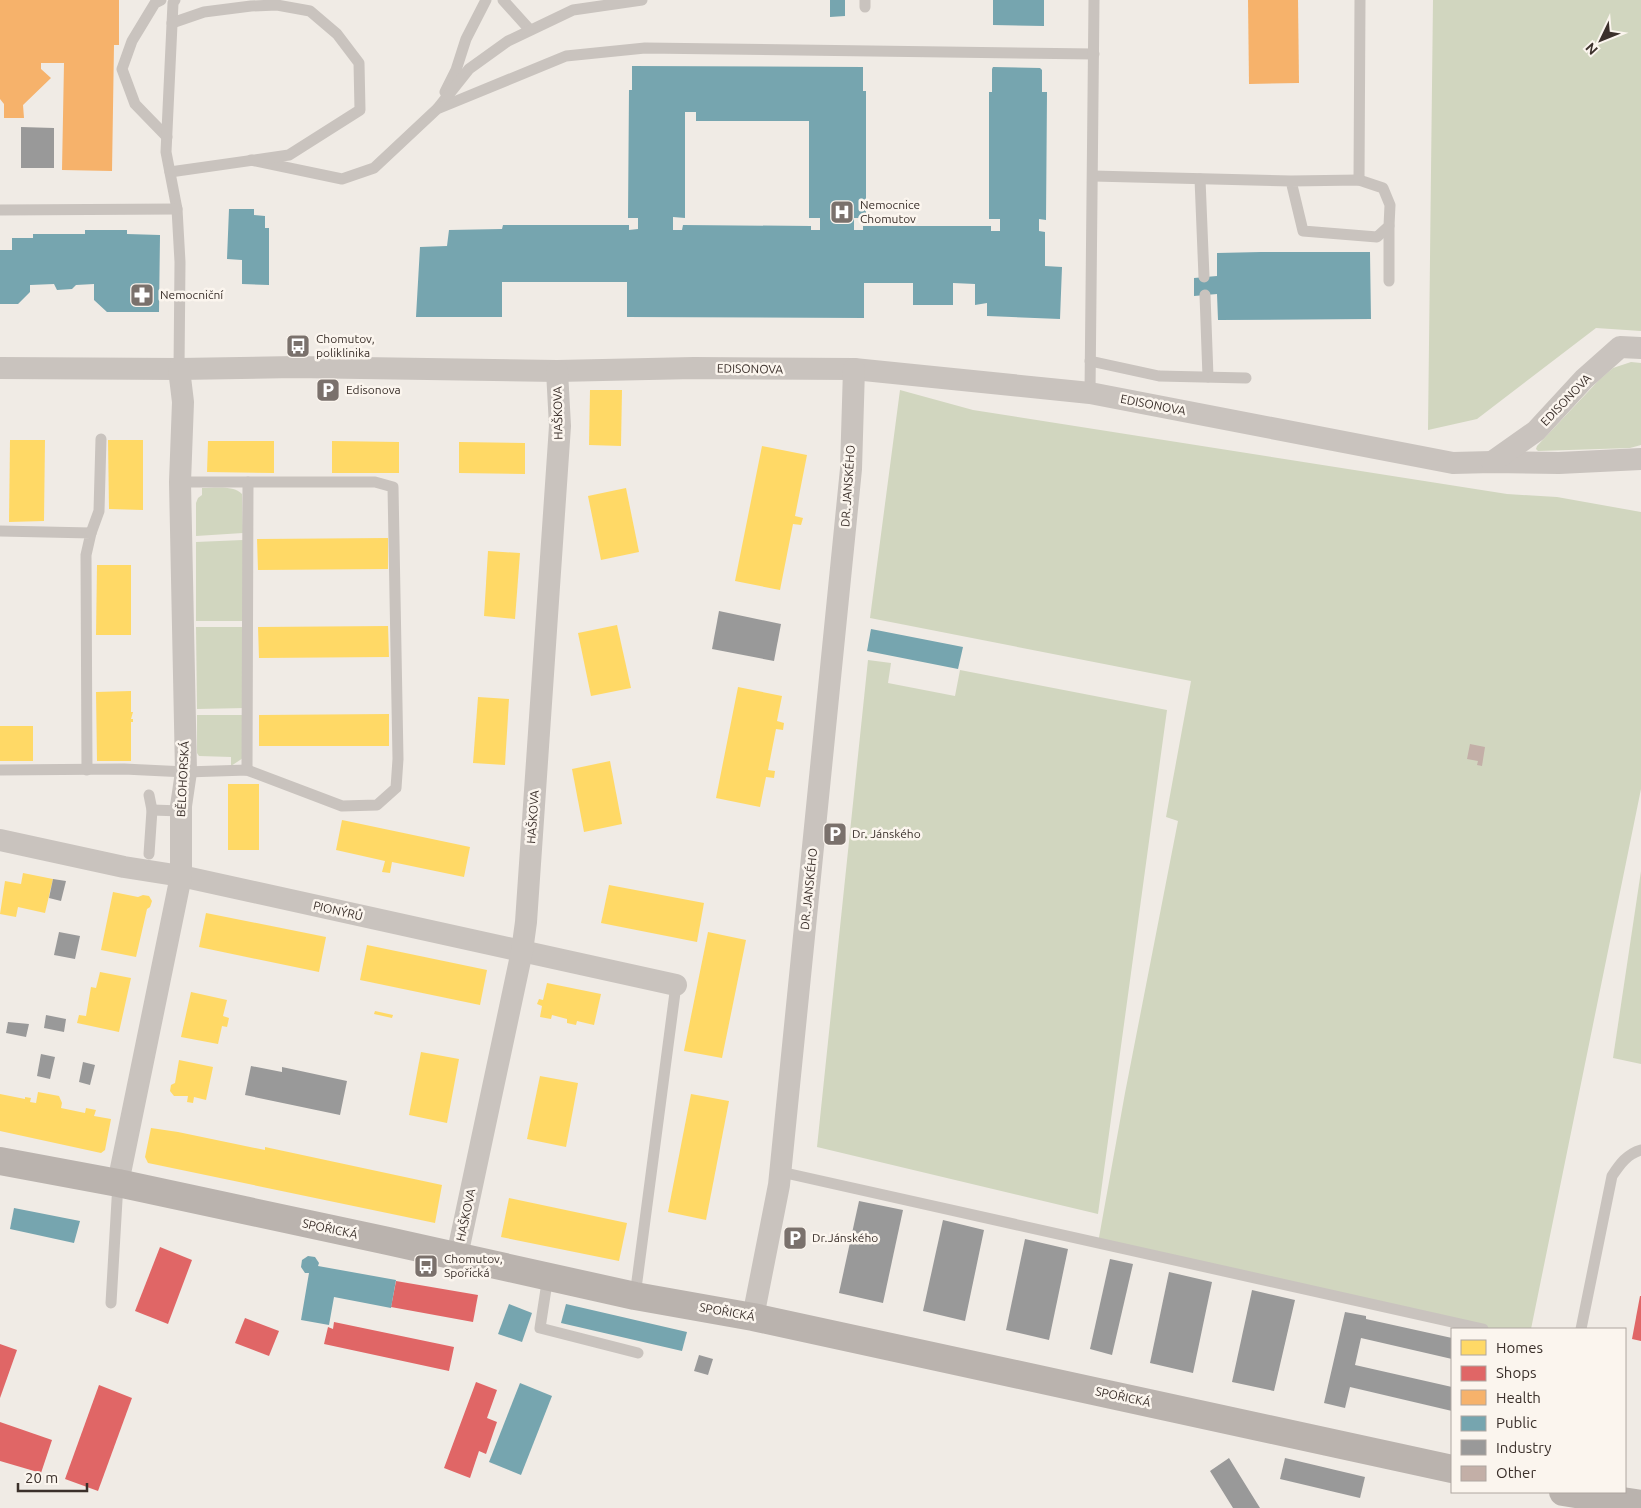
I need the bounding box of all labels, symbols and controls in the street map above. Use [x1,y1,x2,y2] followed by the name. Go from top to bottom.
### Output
[1576,15,1626,65] north arrow
[1582,40,1601,58] text: N
[860,198,920,225] place label: Nemocnice Chomutov
[829,199,855,225] hospital icon: Nemocnice Chomutov
[129,282,155,308] pharmacy icon: Nemocniční
[160,288,224,301] place label: Nemocniční
[316,332,375,359] place label: Chomutov, poliklinika
[285,333,311,359] bus stop icon: Chomutov, poliklinika
[717,361,784,376] street label: EDISONOVA
[1538,371,1594,428] street label: EDISONOVA
[315,377,341,403] parking icon: Edisonova
[346,383,401,396] place label: Edisonova
[551,386,564,440] street label: HAŠKOVA
[1119,392,1187,417] street label: EDISONOVA
[838,445,857,527] street label: DR. JANSKÉHO
[174,740,191,817] street label: BĚLOHORSKÁ
[524,790,541,844] street label: HAŠKOVA
[822,821,848,847] parking icon: Dr. Jánského
[852,827,921,840] place label: Dr. Jánského
[798,847,819,930] street label: DR. JANSKÉHO
[312,898,364,923] street label: PIONÝRŮ
[454,1187,477,1242] street label: HAŠKOVA
[301,1216,359,1241] street label: SPOŘICKÁ
[782,1225,808,1251] parking icon: Dr.Jánského
[812,1231,878,1244] place label: Dr.Jánského
[444,1252,503,1279] place label: Chomutov, Spořická
[413,1253,439,1279] bus stop icon: Chomutov, Spořická
[698,1300,756,1323] street label: SPOŘICKÁ
[1451,1328,1626,1493] legend
[1496,1339,1543,1356] text: Homes
[1496,1364,1537,1381] text: Shops
[1094,1384,1152,1409] street label: SPOŘICKÁ
[1496,1389,1541,1406] text: Health
[1496,1414,1537,1431] text: Public
[1496,1439,1551,1456] text: Industry
[18,1460,86,1492] scale bar
[1496,1464,1536,1481] text: Other
[25,1469,58,1486] text: 20 m

